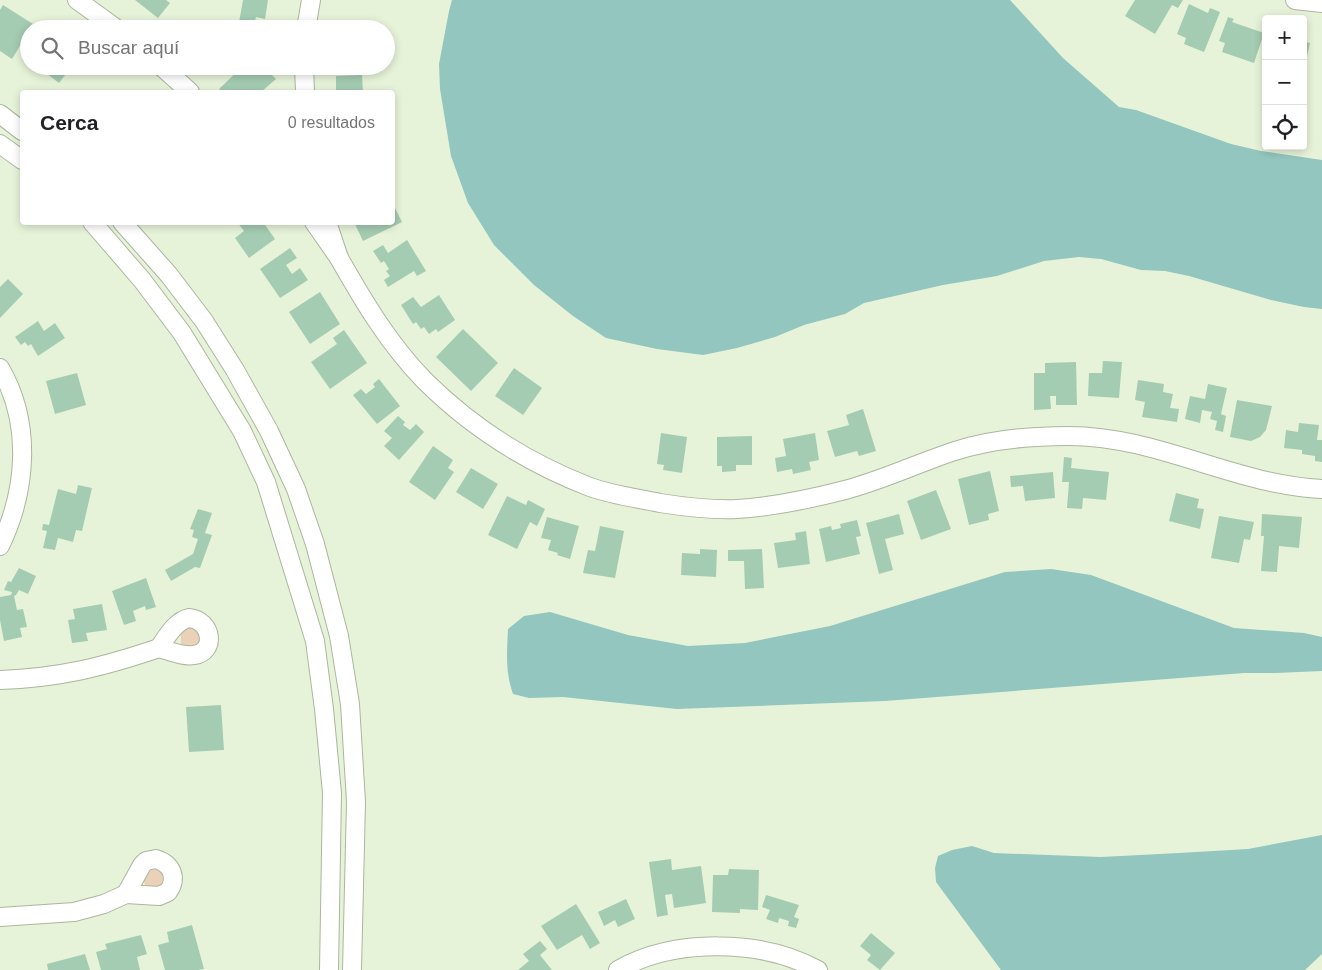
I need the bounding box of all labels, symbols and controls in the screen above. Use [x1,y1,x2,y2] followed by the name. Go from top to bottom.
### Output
[1262,15,1307,150] map controls
[1262,15,1307,60] button: +
[20,20,395,75] search box
[38,34,66,62] icon: search
[78,37,179,58] text: Buscar aquí
[1262,60,1307,105] button: −
[1262,105,1307,150] button: locate
[40,111,98,134] text: Cerca
[288,114,375,131] text: 0 resultados

